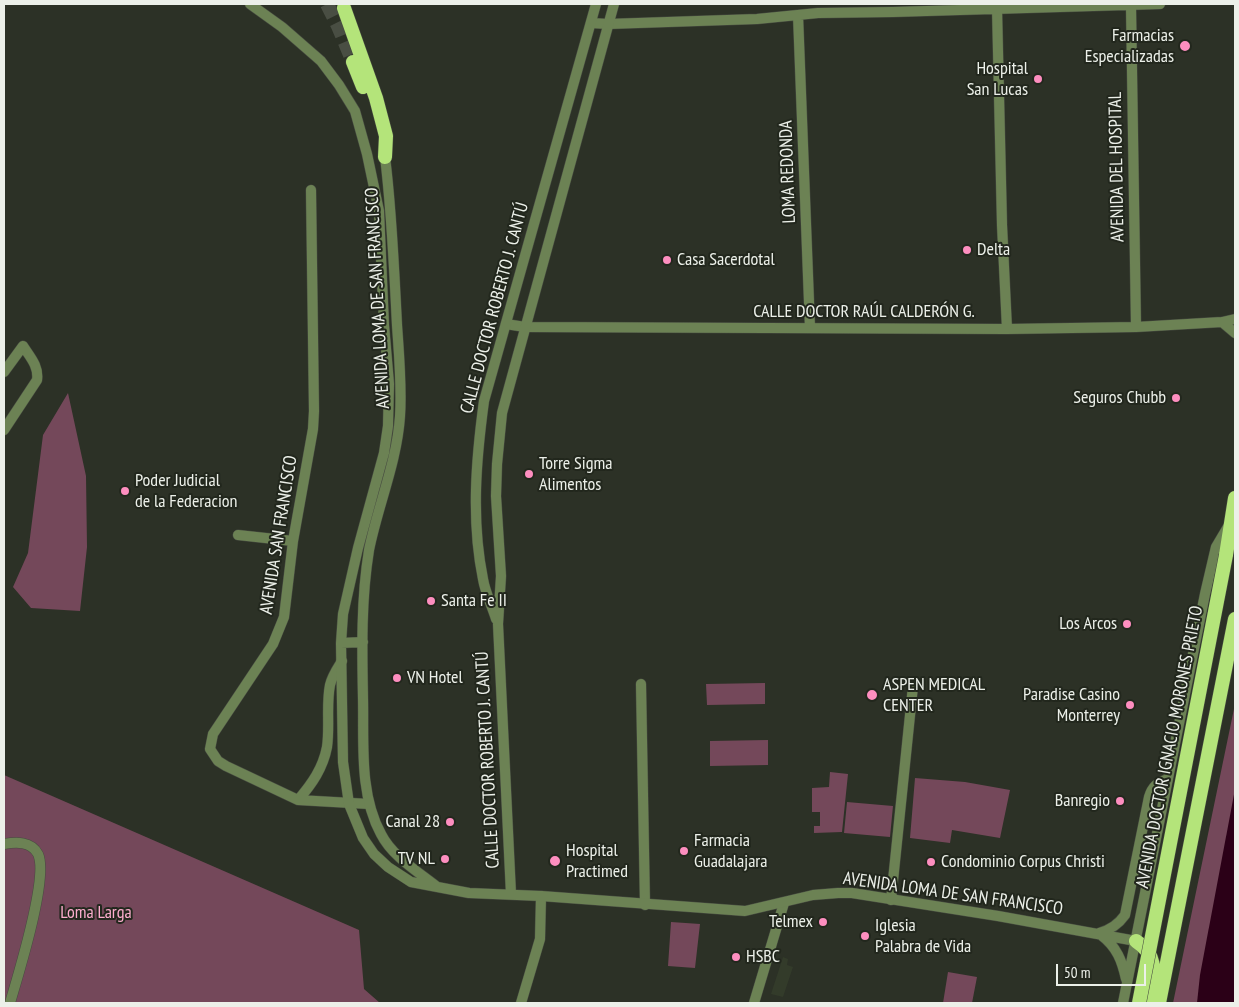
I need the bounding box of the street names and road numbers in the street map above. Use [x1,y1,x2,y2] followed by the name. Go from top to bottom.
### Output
[1105,92,1129,242] street label: AVENIDA DEL HOSPITAL
[775,120,801,224] street label: LOMA REDONDA
[361,187,395,409] street label: AVENIDA LOMA DE SAN FRANCISCO
[456,200,534,416] street label: CALLE DOCTOR ROBERTO J. CANTÚ
[753,301,975,323] street label: CALLE DOCTOR RAÚL CALDERÓN G.
[256,454,302,616] street label: AVENIDA SAN FRANCISCO
[1132,604,1208,890] street label: AVENIDA DOCTOR IGNACIO MORONES PRIETO
[472,651,504,869] street label: CALLE DOCTOR ROBERTO J. CANTÚ
[842,868,1064,920] street label: AVENIDA LOMA DE SAN FRANCISCO

